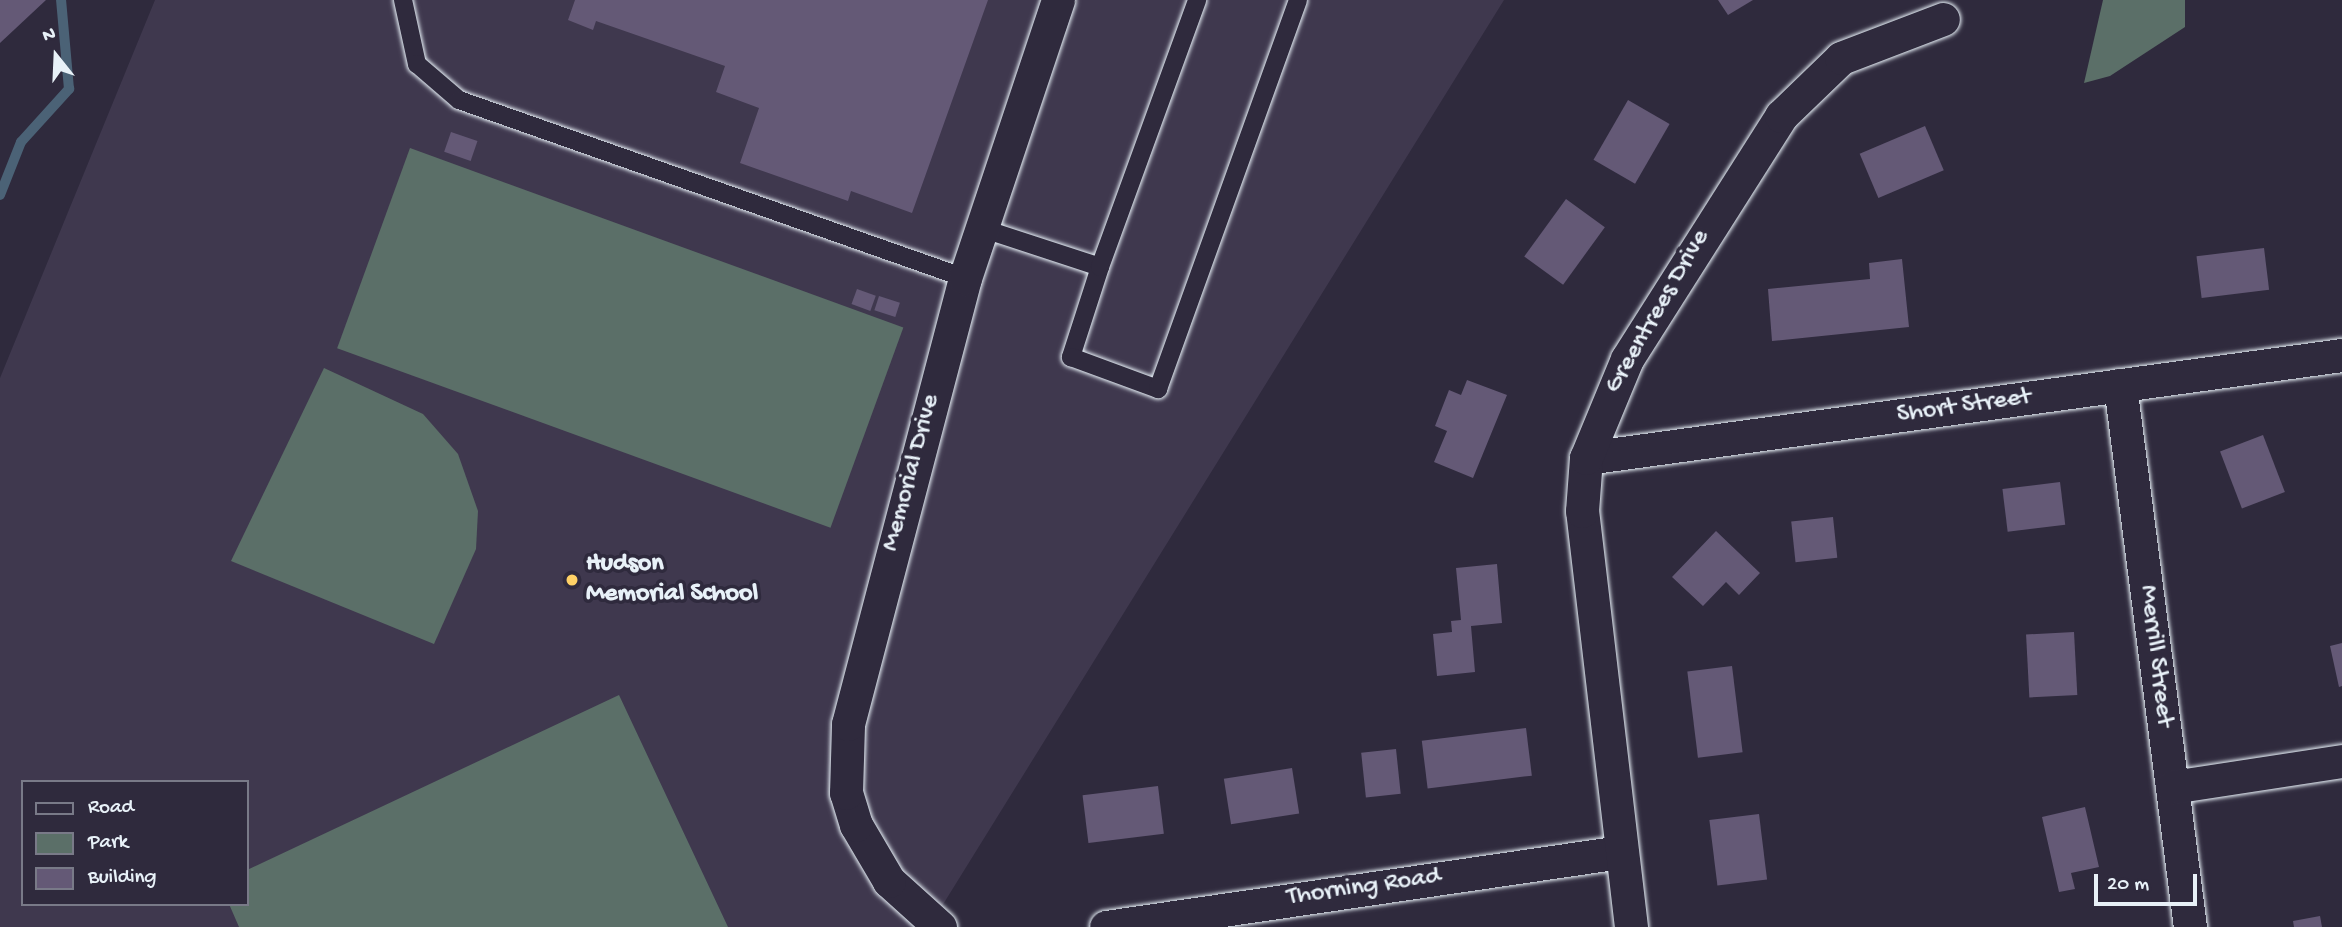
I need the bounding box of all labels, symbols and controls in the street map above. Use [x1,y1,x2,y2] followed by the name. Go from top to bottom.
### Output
[21,21,91,91] north arrow
[40,23,59,48] text: N
[1599,225,1717,399] street label: Greentrees Drive
[1895,382,2033,432] street label: Short Street
[876,391,948,555] street label: Memorial Drive
[586,549,758,610] place label: Hudson Memorial School
[564,572,580,588] marker: Hudson Memorial School
[2131,583,2179,729] street label: Merrill Street
[21,780,248,906] legend
[88,796,134,821] text: Road
[88,831,128,856] text: Park
[2097,860,2200,904] scale bar
[1285,862,1443,914] street label: Thorning Road
[88,866,157,891] text: Building
[2107,873,2149,898] text: 20 m

